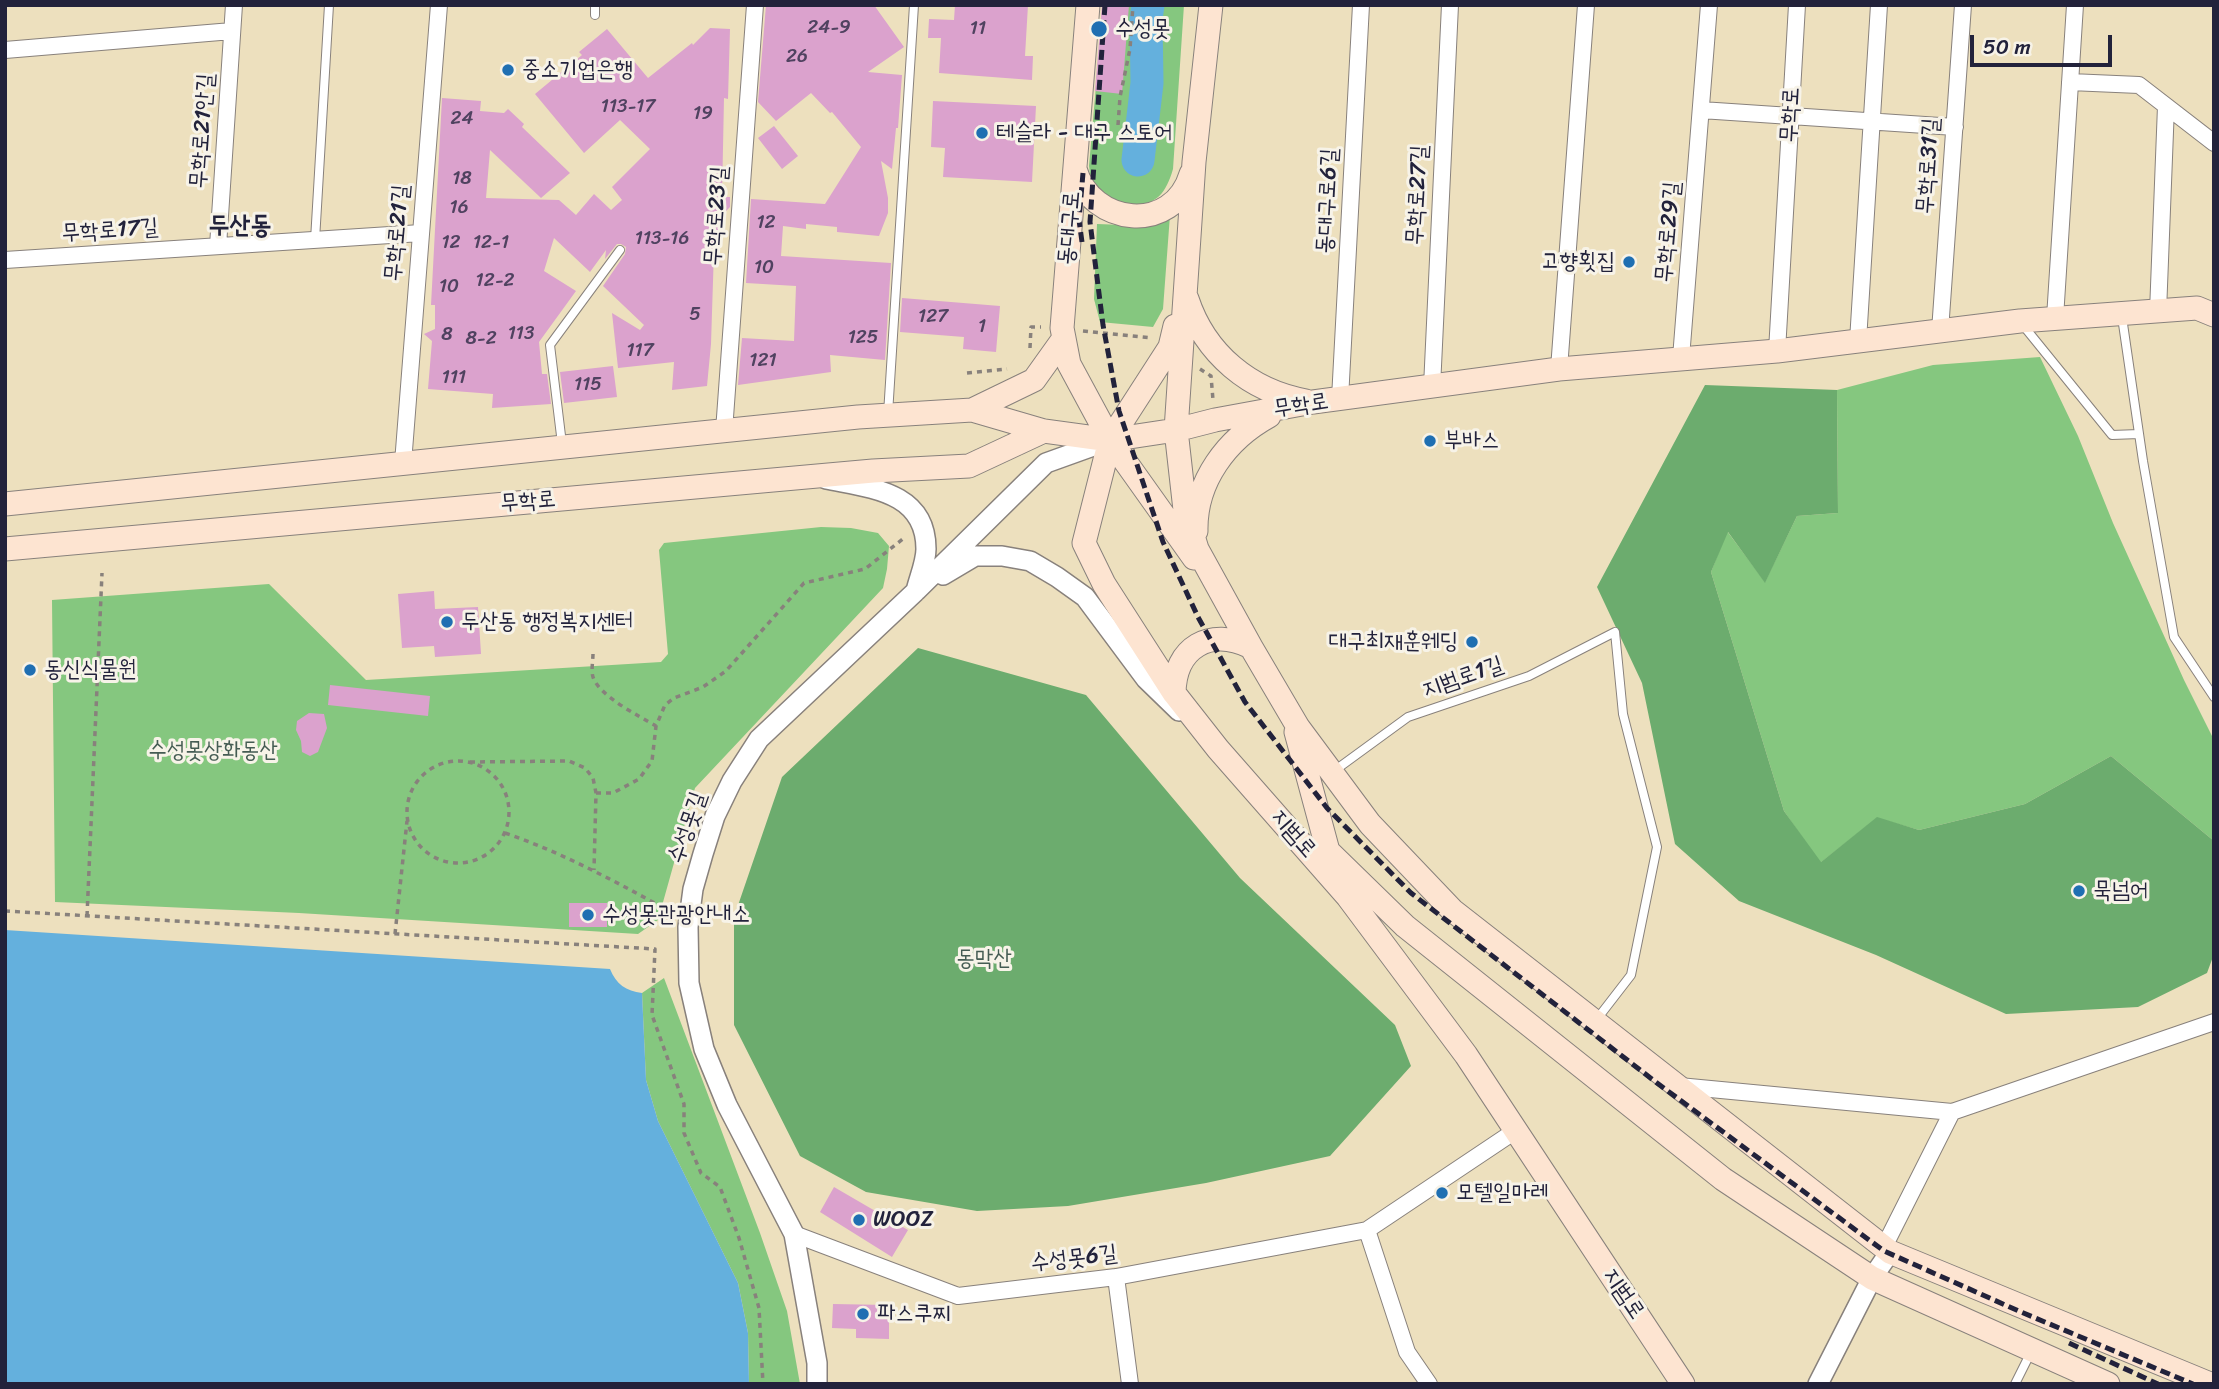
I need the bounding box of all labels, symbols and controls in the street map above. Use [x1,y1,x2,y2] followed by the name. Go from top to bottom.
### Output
[1115,15,1171,43] place label: 수성못
[807,17,851,39] house number: 24-9
[970,18,986,40] house number: 11
[1089,19,1109,39] marker: 수성못
[1974,21,2116,65] scale bar
[1983,28,2031,66] text: 50 m
[786,46,808,68] house number: 26
[522,56,633,84] place label: 중소기업은행
[500,62,516,78] marker: 중소기업은행
[185,72,221,190] street label: 무학로21안길
[1776,87,1806,143] street label: 무학로
[601,96,655,118] house number: 113-17
[693,103,713,125] house number: 19
[451,108,473,130] house number: 24
[1912,117,1946,215] street label: 무학로31길
[996,119,1173,147] place label: 테슬라 - 대구 스토어
[974,125,990,141] marker: 테슬라 - 대구 스토어
[1402,144,1434,246] street label: 무학로27길
[1311,148,1345,254] street label: 동대구로6길
[700,165,734,267] street label: 무학로23길
[452,168,472,190] house number: 18
[1651,180,1687,284] street label: 무학로29길
[380,183,416,283] street label: 무학로21길
[1053,190,1087,266] street label: 동대구로
[450,197,468,219] house number: 16
[209,210,271,242] district label: 두산동
[756,212,776,234] house number: 12
[61,214,159,248] street label: 무학로17길
[635,228,689,250] house number: 113-16
[441,232,461,254] house number: 12
[473,232,509,254] house number: 12-1
[1541,248,1615,276] place label: 고향횟집
[1621,254,1637,270] marker: 고향횟집
[754,257,774,279] house number: 10
[476,270,514,292] house number: 12-2
[439,276,459,298] house number: 10
[689,304,701,326] house number: 5
[918,306,948,328] house number: 127
[978,316,986,338] house number: 1
[508,323,534,345] house number: 113
[441,324,453,346] house number: 8
[848,327,878,349] house number: 125
[465,328,497,350] house number: 8-2
[626,340,654,362] house number: 117
[749,350,777,372] house number: 121
[442,367,466,389] house number: 111
[574,374,602,396] house number: 115
[1271,388,1331,424] street label: 무학로
[1444,427,1500,455] place label: 부바스
[1422,433,1438,449] marker: 부바스
[499,486,557,518] street label: 무학로
[461,608,634,636] place label: 두산동 행정복지센터
[439,614,455,630] marker: 두산동 행정복지센터
[1328,628,1458,656] place label: 대구최재훈웨딩
[1464,634,1480,650] marker: 대구최재훈웨딩
[1419,651,1507,705] street label: 지범로1길
[44,656,137,684] place label: 동신식물원
[22,662,38,678] marker: 동신식물원
[148,737,278,765] park label: 수성못상화동산
[663,789,713,867] street label: 수성못길
[1264,804,1322,864] street label: 지범로
[2093,877,2149,905] place label: 묵넘어
[2071,883,2087,899] marker: 묵넘어
[602,901,750,929] place label: 수성못관광안내소
[580,907,596,923] marker: 수성못관광안내소
[956,945,1012,973] park label: 동막산
[1456,1179,1549,1207] place label: 모텔일마레
[1434,1185,1450,1201] marker: 모텔일마레
[873,1206,934,1234] place label: WOOZ
[851,1212,867,1228] marker: WOOZ
[1029,1240,1119,1278] street label: 수성못6길
[1596,1263,1650,1325] street label: 지범로
[877,1300,951,1328] place label: 파스쿠찌
[855,1306,871,1322] marker: 파스쿠찌

